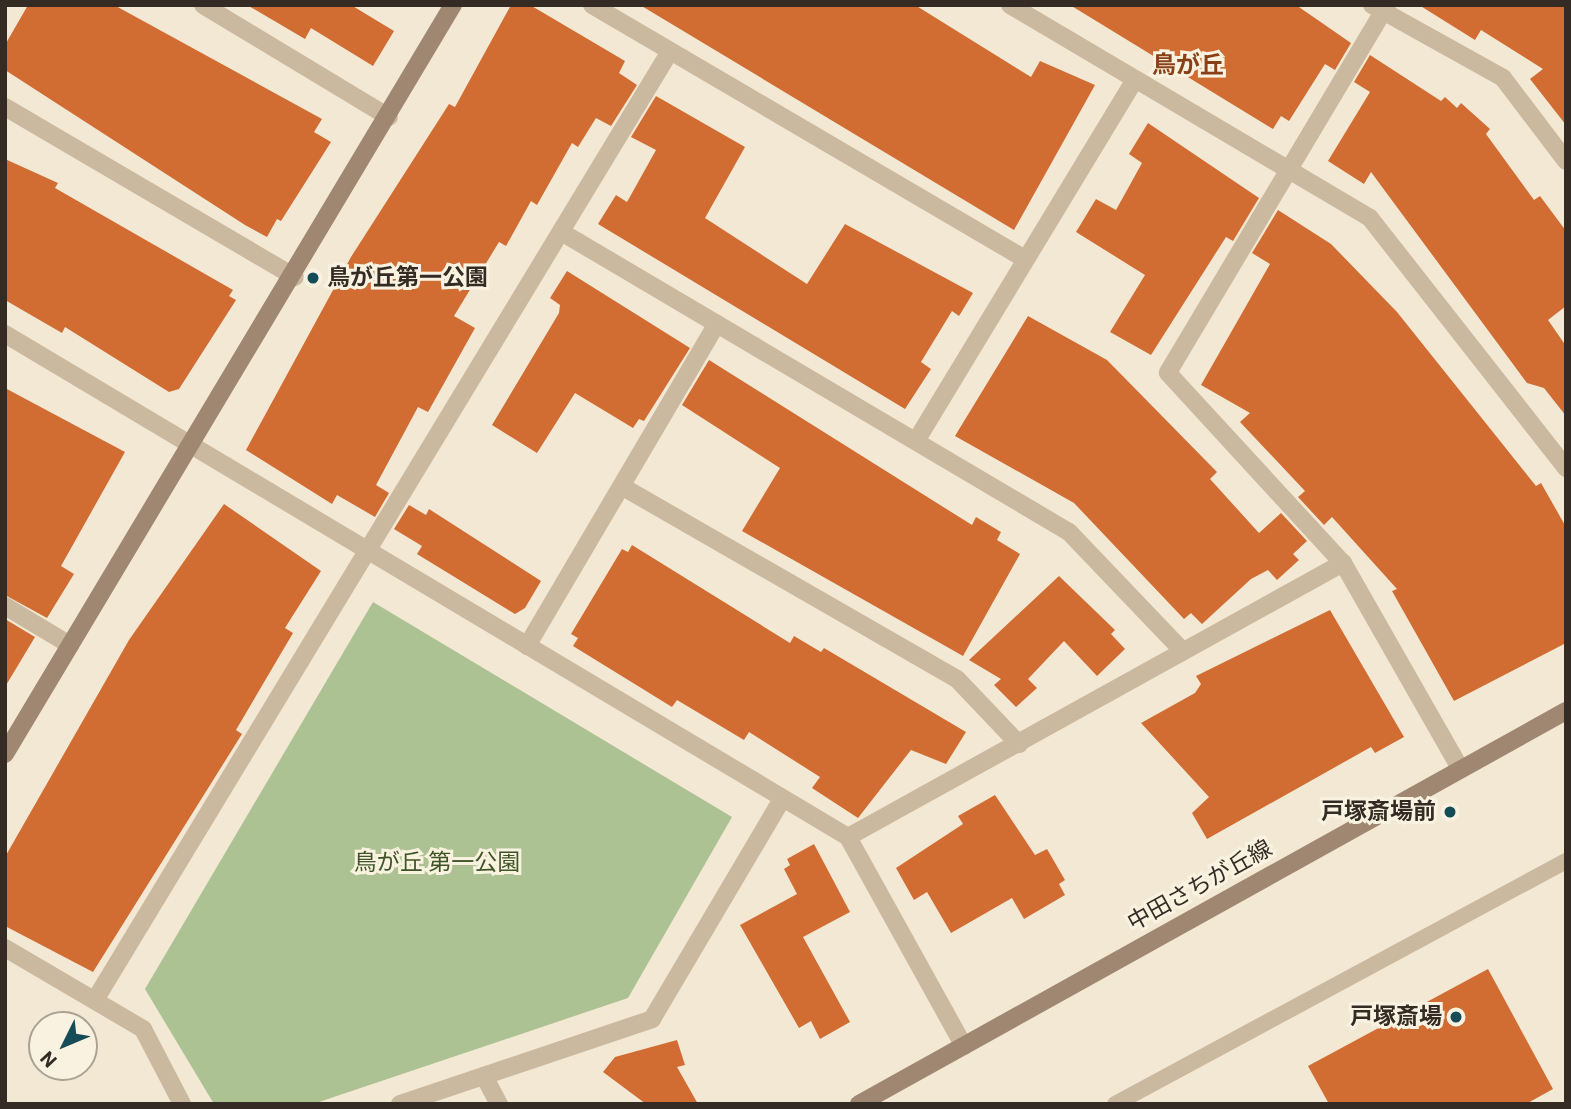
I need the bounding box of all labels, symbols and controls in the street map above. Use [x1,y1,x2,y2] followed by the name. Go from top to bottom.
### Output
[1152,52,1224,80] district label: 鳥が丘
[327,264,488,292] place label: 鳥が丘第一公園
[305,270,321,286] marker: 鳥が丘第一公園
[1321,798,1436,826] place label: 戸塚斎場前
[1442,804,1458,820] marker: 戸塚斎場前
[1123,835,1277,937] street label: 中田さちが丘線
[354,849,520,877] park label: 鳥が丘 第一公園
[1350,1003,1442,1031] place label: 戸塚斎場
[1448,1009,1464,1025] marker: 戸塚斎場
[28,1011,98,1081] north arrow
[36,1047,62,1072] text: N

